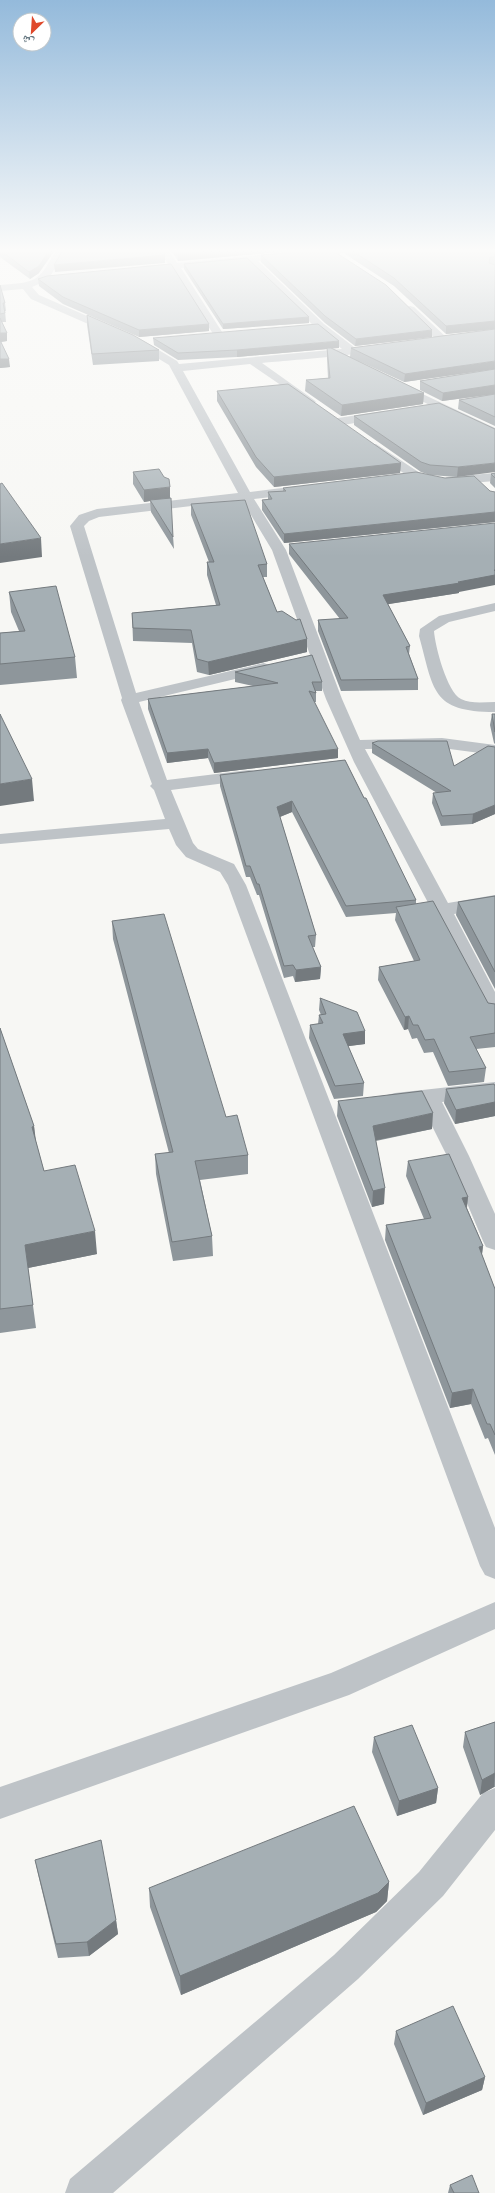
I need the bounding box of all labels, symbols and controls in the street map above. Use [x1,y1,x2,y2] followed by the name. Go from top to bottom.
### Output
[12,12,52,52] north arrow
[19,31,36,50] text: ش

